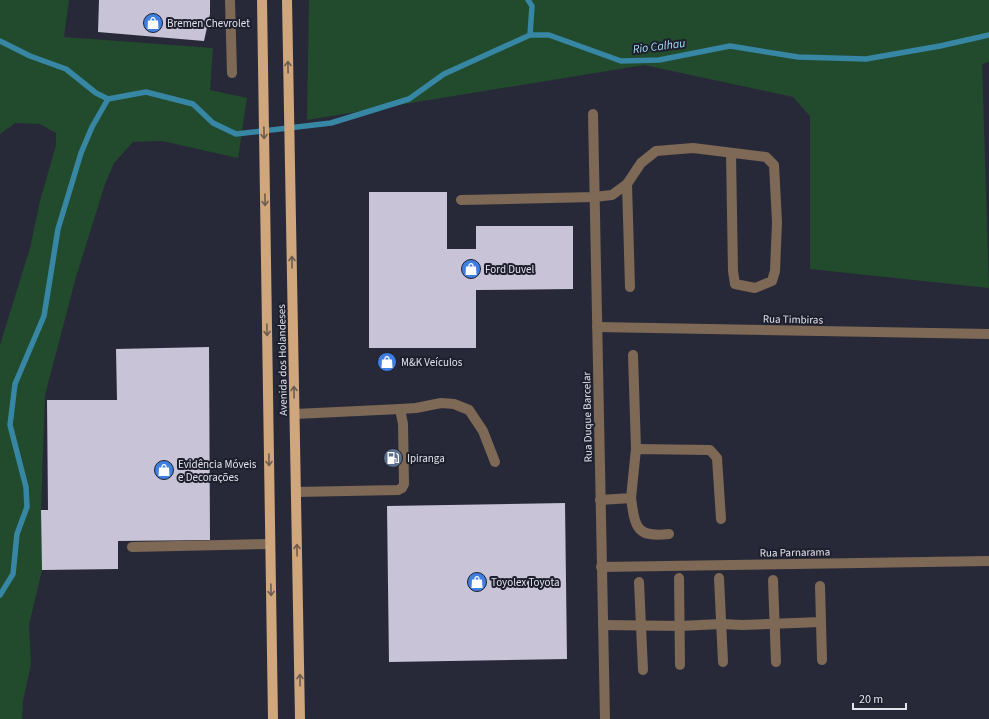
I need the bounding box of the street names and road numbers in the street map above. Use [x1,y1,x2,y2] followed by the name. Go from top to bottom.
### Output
[274,304,291,416] street label: Avenida dos Holandeses
[763,311,824,328] street label: Rua Timbiras
[579,371,596,462] street label: Rua Duque Barcelar
[760,544,830,561] street label: Rua Parnarama

